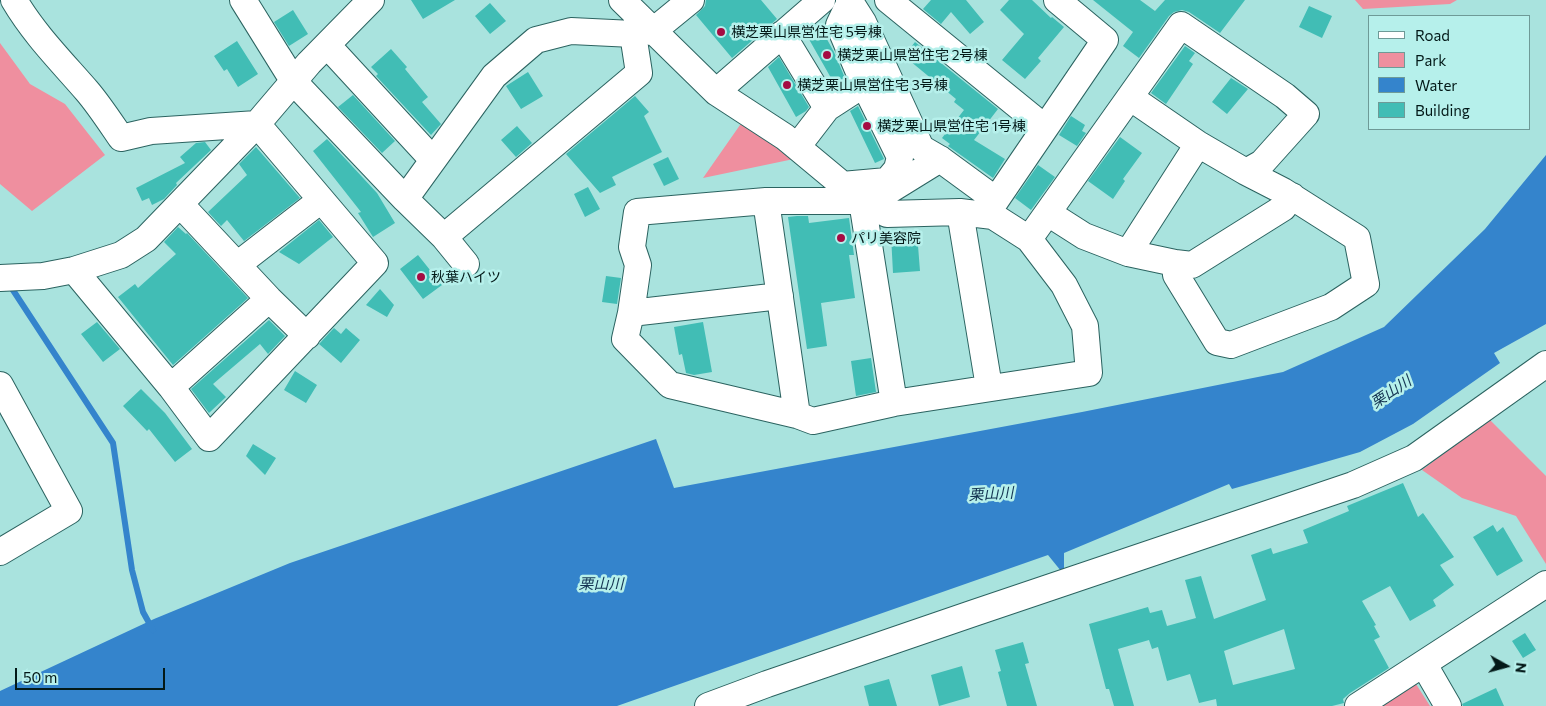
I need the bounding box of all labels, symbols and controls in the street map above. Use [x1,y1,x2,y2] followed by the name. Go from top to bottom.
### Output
[1368,15,1531,130] legend
[731,24,882,40] place label: 横芝栗山県営住宅 5号棟
[715,26,727,38] marker: 横芝栗山県営住宅 5号棟
[1415,26,1450,44] text: Road
[837,47,987,63] place label: 横芝栗山県営住宅 2号棟
[821,49,833,61] marker: 横芝栗山県営住宅 2号棟
[1415,51,1446,69] text: Park
[1415,76,1457,94] text: Water
[797,77,948,93] place label: 横芝栗山県営住宅 3号棟
[781,79,793,91] marker: 横芝栗山県営住宅 3号棟
[1415,101,1470,119] text: Building
[877,118,1026,134] place label: 横芝栗山県営住宅 1号棟
[861,120,873,132] marker: 横芝栗山県営住宅 1号棟
[851,230,921,246] place label: パリ美容院
[835,232,847,244] marker: パリ美容院
[431,269,501,285] place label: 秋葉ハイツ
[415,271,427,283] marker: 秋葉ハイツ
[1367,372,1415,412] water label: 栗山川
[968,484,1014,504] water label: 栗山川
[579,575,623,593] water label: 栗山川
[1481,641,1531,691] north arrow
[18,658,168,690] scale bar
[1512,662,1530,674] text: N
[23,668,57,686] text: 50 m

